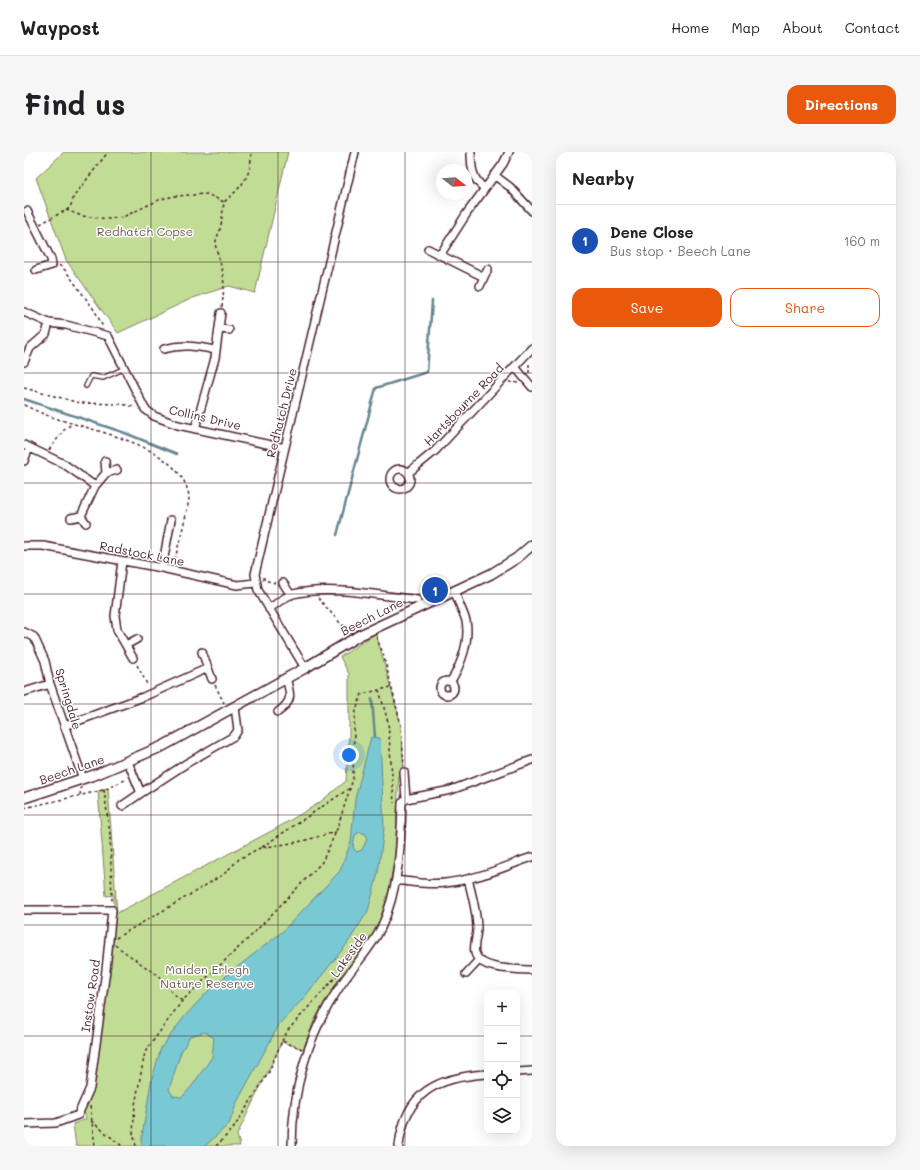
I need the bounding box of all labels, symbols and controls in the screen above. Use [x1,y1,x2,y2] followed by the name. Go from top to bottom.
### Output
[20,15,100,40] text: Waypost
[671,18,709,37] text: Home
[731,18,760,37] text: Map
[782,18,823,37] text: About
[845,18,900,37] text: Contact
[787,85,896,124] button: Directions
[24,86,125,122] text: Find us
[436,164,472,200] north arrow
[572,167,634,189] text: Nearby
[610,222,693,242] text: Dene Close
[97,223,193,239] park label: Redhatch Copse
[582,232,588,249] text: 1
[844,232,880,249] text: 160 m
[610,242,751,259] text: Bus stop · Beech Lane
[572,288,722,327] button: Save
[730,288,880,327] button: Share
[420,360,507,449] street label: Hartsbourne Road
[262,366,300,459] street label: Redhatch Drive
[168,401,243,433] street label: Collins Drive
[98,537,186,569] street label: Radstock Lane
[422,575,448,605] pin: 1
[338,594,405,639] street label: Beech Lane
[52,666,86,731] street label: Springdale
[339,745,359,765] your location
[37,750,106,788] street label: Beech Lane
[326,929,370,980] street label: Lakeside
[77,958,103,1033] street label: Instow Road
[160,961,254,991] park label: Maiden Erlegh Nature Reserve
[484,990,520,1134] map controls
[484,990,520,1026] button: +
[484,1026,520,1062] button: −
[484,1062,520,1098] button: locate
[484,1098,520,1134] button: layers

